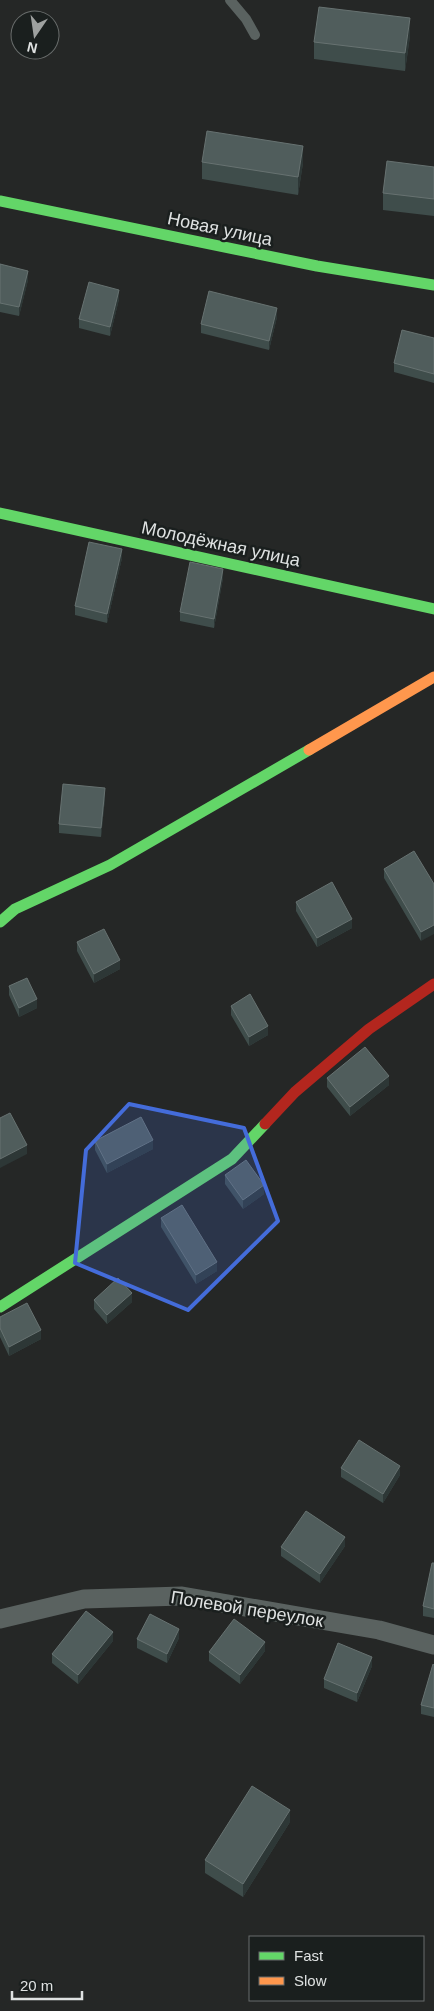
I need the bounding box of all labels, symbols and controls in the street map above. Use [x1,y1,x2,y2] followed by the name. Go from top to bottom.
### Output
[10,10,60,60] north arrow
[25,39,39,57] text: N
[166,208,275,250] street label: Новая улица
[140,517,303,571] street label: Молодёжная улица
[169,1587,325,1631] street label: Полевой переулок
[249,1936,424,2001] legend
[294,1947,324,1964] text: Fast
[12,1968,82,2000] scale bar
[294,1972,327,1989] text: Slow
[20,1977,53,1994] text: 20 m

